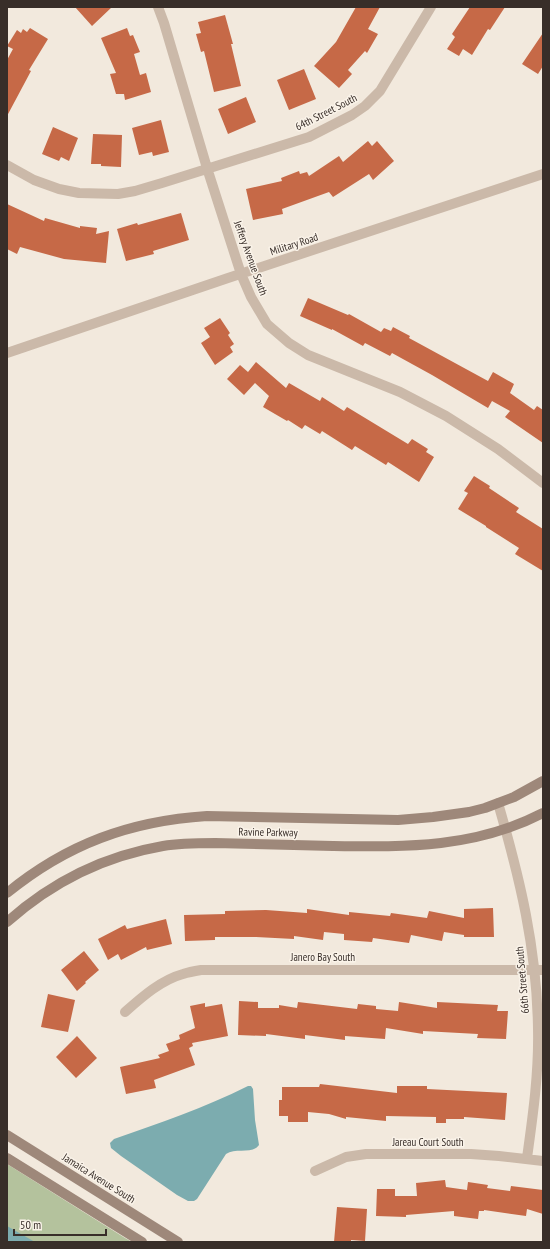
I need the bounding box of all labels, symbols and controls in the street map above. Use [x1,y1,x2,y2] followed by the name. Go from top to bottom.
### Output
[293,90,359,134] street label: 64th Street South
[231,218,271,297] street label: Jeffery Avenue South
[268,230,320,258] street label: Military Road
[238,824,299,840] street label: Ravine Parkway
[512,946,532,1014] street label: 66th Street South
[290,950,355,964] street label: Janero Bay South
[391,1135,464,1149] street label: Jareau Court South
[59,1149,138,1206] street label: Jamaica Avenue South
[14,1211,106,1237] scale bar
[20,1217,41,1232] text: 50 m

